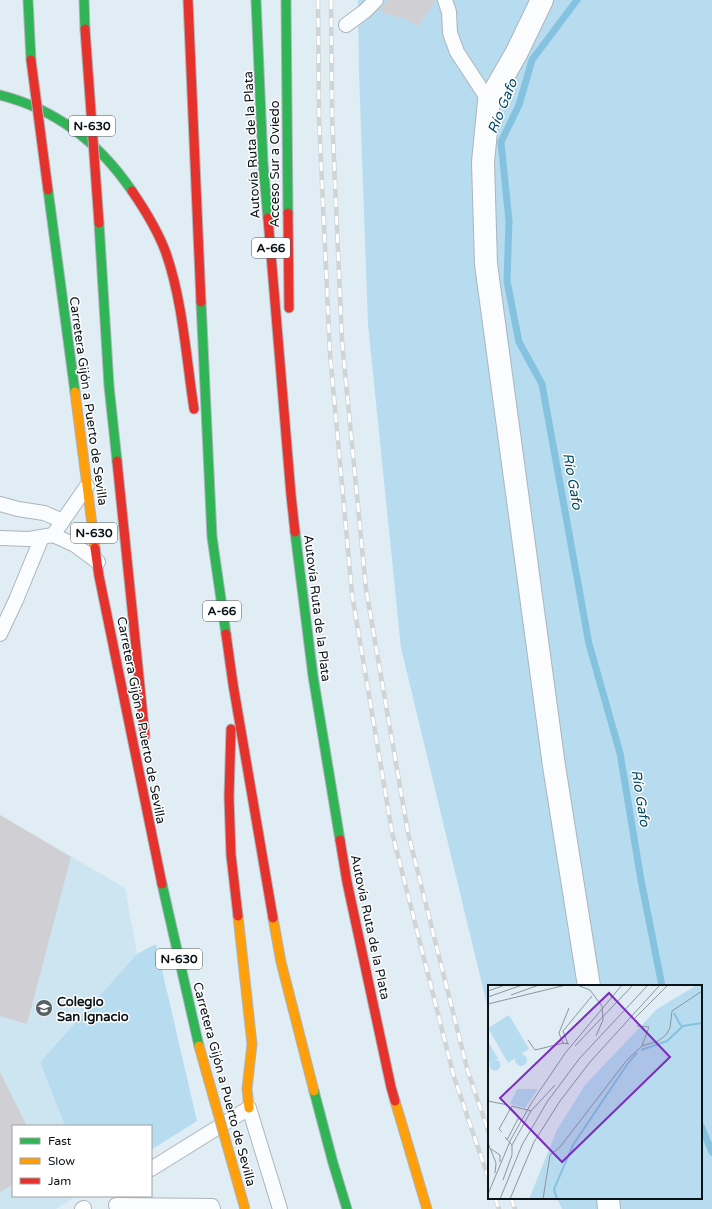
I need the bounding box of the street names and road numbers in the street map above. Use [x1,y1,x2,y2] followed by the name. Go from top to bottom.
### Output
[240,71,264,219] street label: Autovía Ruta de la Plata
[267,100,283,228] street label: Acceso Sur a Oviedo
[69,116,115,136] road number: N-630
[252,238,290,258] road number: A-66
[65,296,111,507] street label: Carretera Gijón a Puerto de Sevilla
[71,523,117,543] road number: N-630
[300,534,334,683] street label: Autovía Ruta de la Plata
[203,601,241,621] road number: A-66
[113,615,169,825] street label: Carretera Gijón a Puerto de Sevilla
[347,853,393,1001] street label: Autovía Ruta de la Plata
[156,949,202,969] road number: N-630
[189,980,259,1188] street label: Carretera Gijón a Puerto de Sevilla

